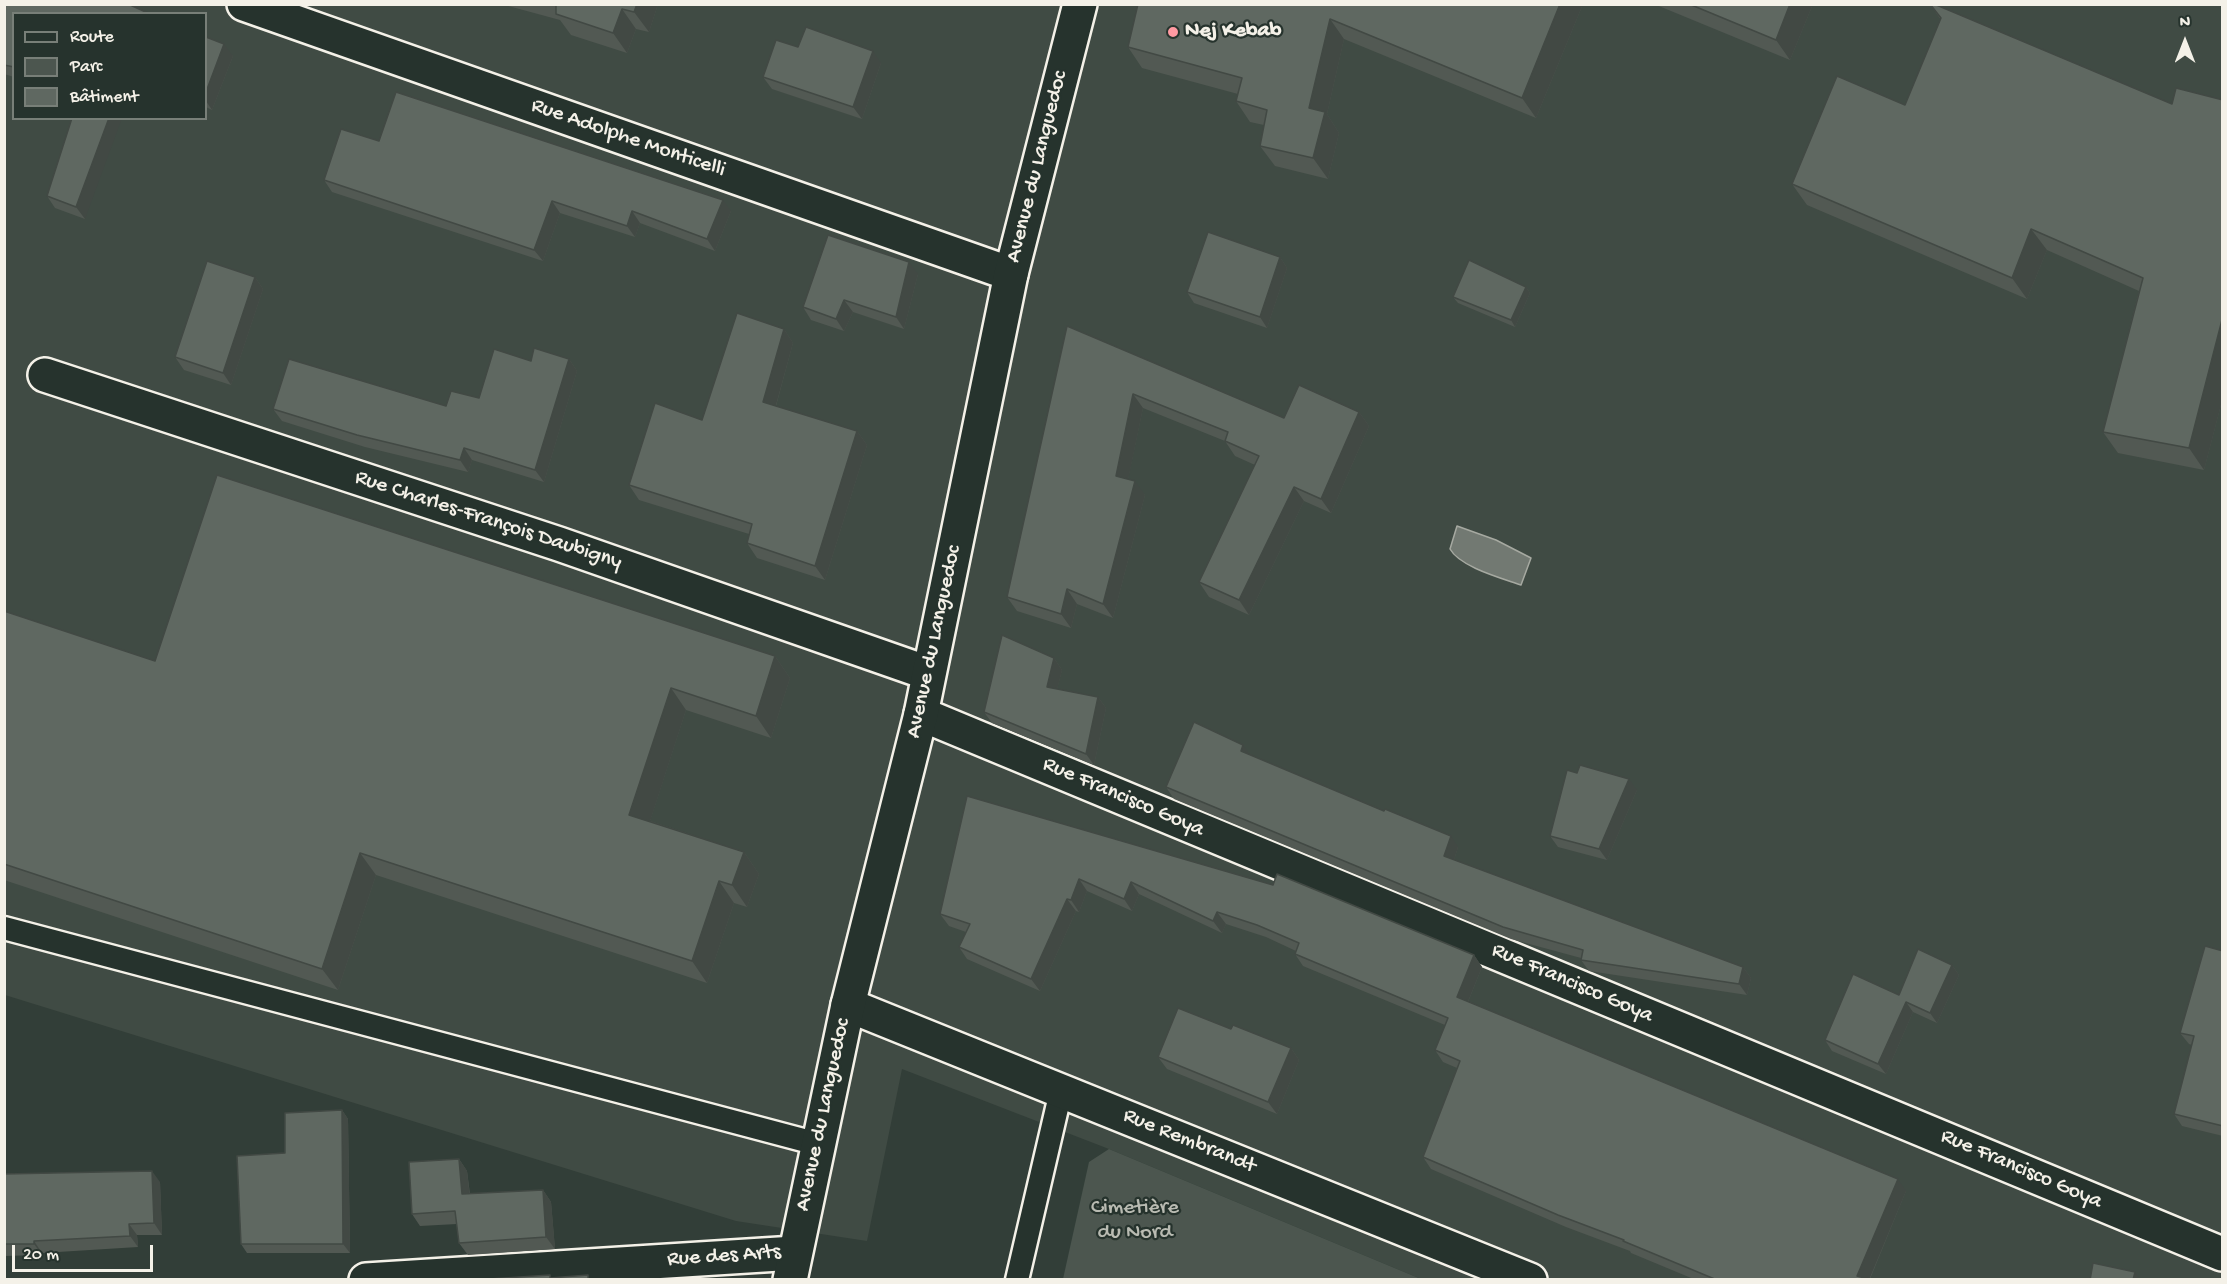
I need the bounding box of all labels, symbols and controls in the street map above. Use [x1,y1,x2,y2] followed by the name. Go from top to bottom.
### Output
[12,12,207,120] legend
[2155,12,2215,72] north arrow
[2180,14,2190,33] text: N
[1185,19,1281,45] place label: Nej Kebab
[1166,25,1180,39] marker: Nej Kebab
[70,27,114,48] text: Route
[70,57,102,78] text: Parc
[1001,68,1075,266] street label: Avenue du Languedoc
[70,87,138,108] text: Bâtiment
[527,93,729,185] street label: Rue Adolphe Monticelli
[351,465,625,577] street label: Rue Charles-François Daubigny
[902,543,968,741] street label: Avenue du Languedoc
[1038,752,1208,844] street label: Rue Francisco Goya
[1487,938,1657,1030] street label: Rue Francisco Goya
[791,1016,857,1214] street label: Avenue du Languedoc
[1119,1103,1259,1181] street label: Rue Rembrandt
[1936,1124,2106,1216] street label: Rue Francisco Goya
[1091,1196,1179,1248] park label: Cimetière du Nord
[15,1233,156,1271] scale bar
[666,1240,782,1274] street label: Rue des Arts
[23,1245,59,1266] text: 20 m

